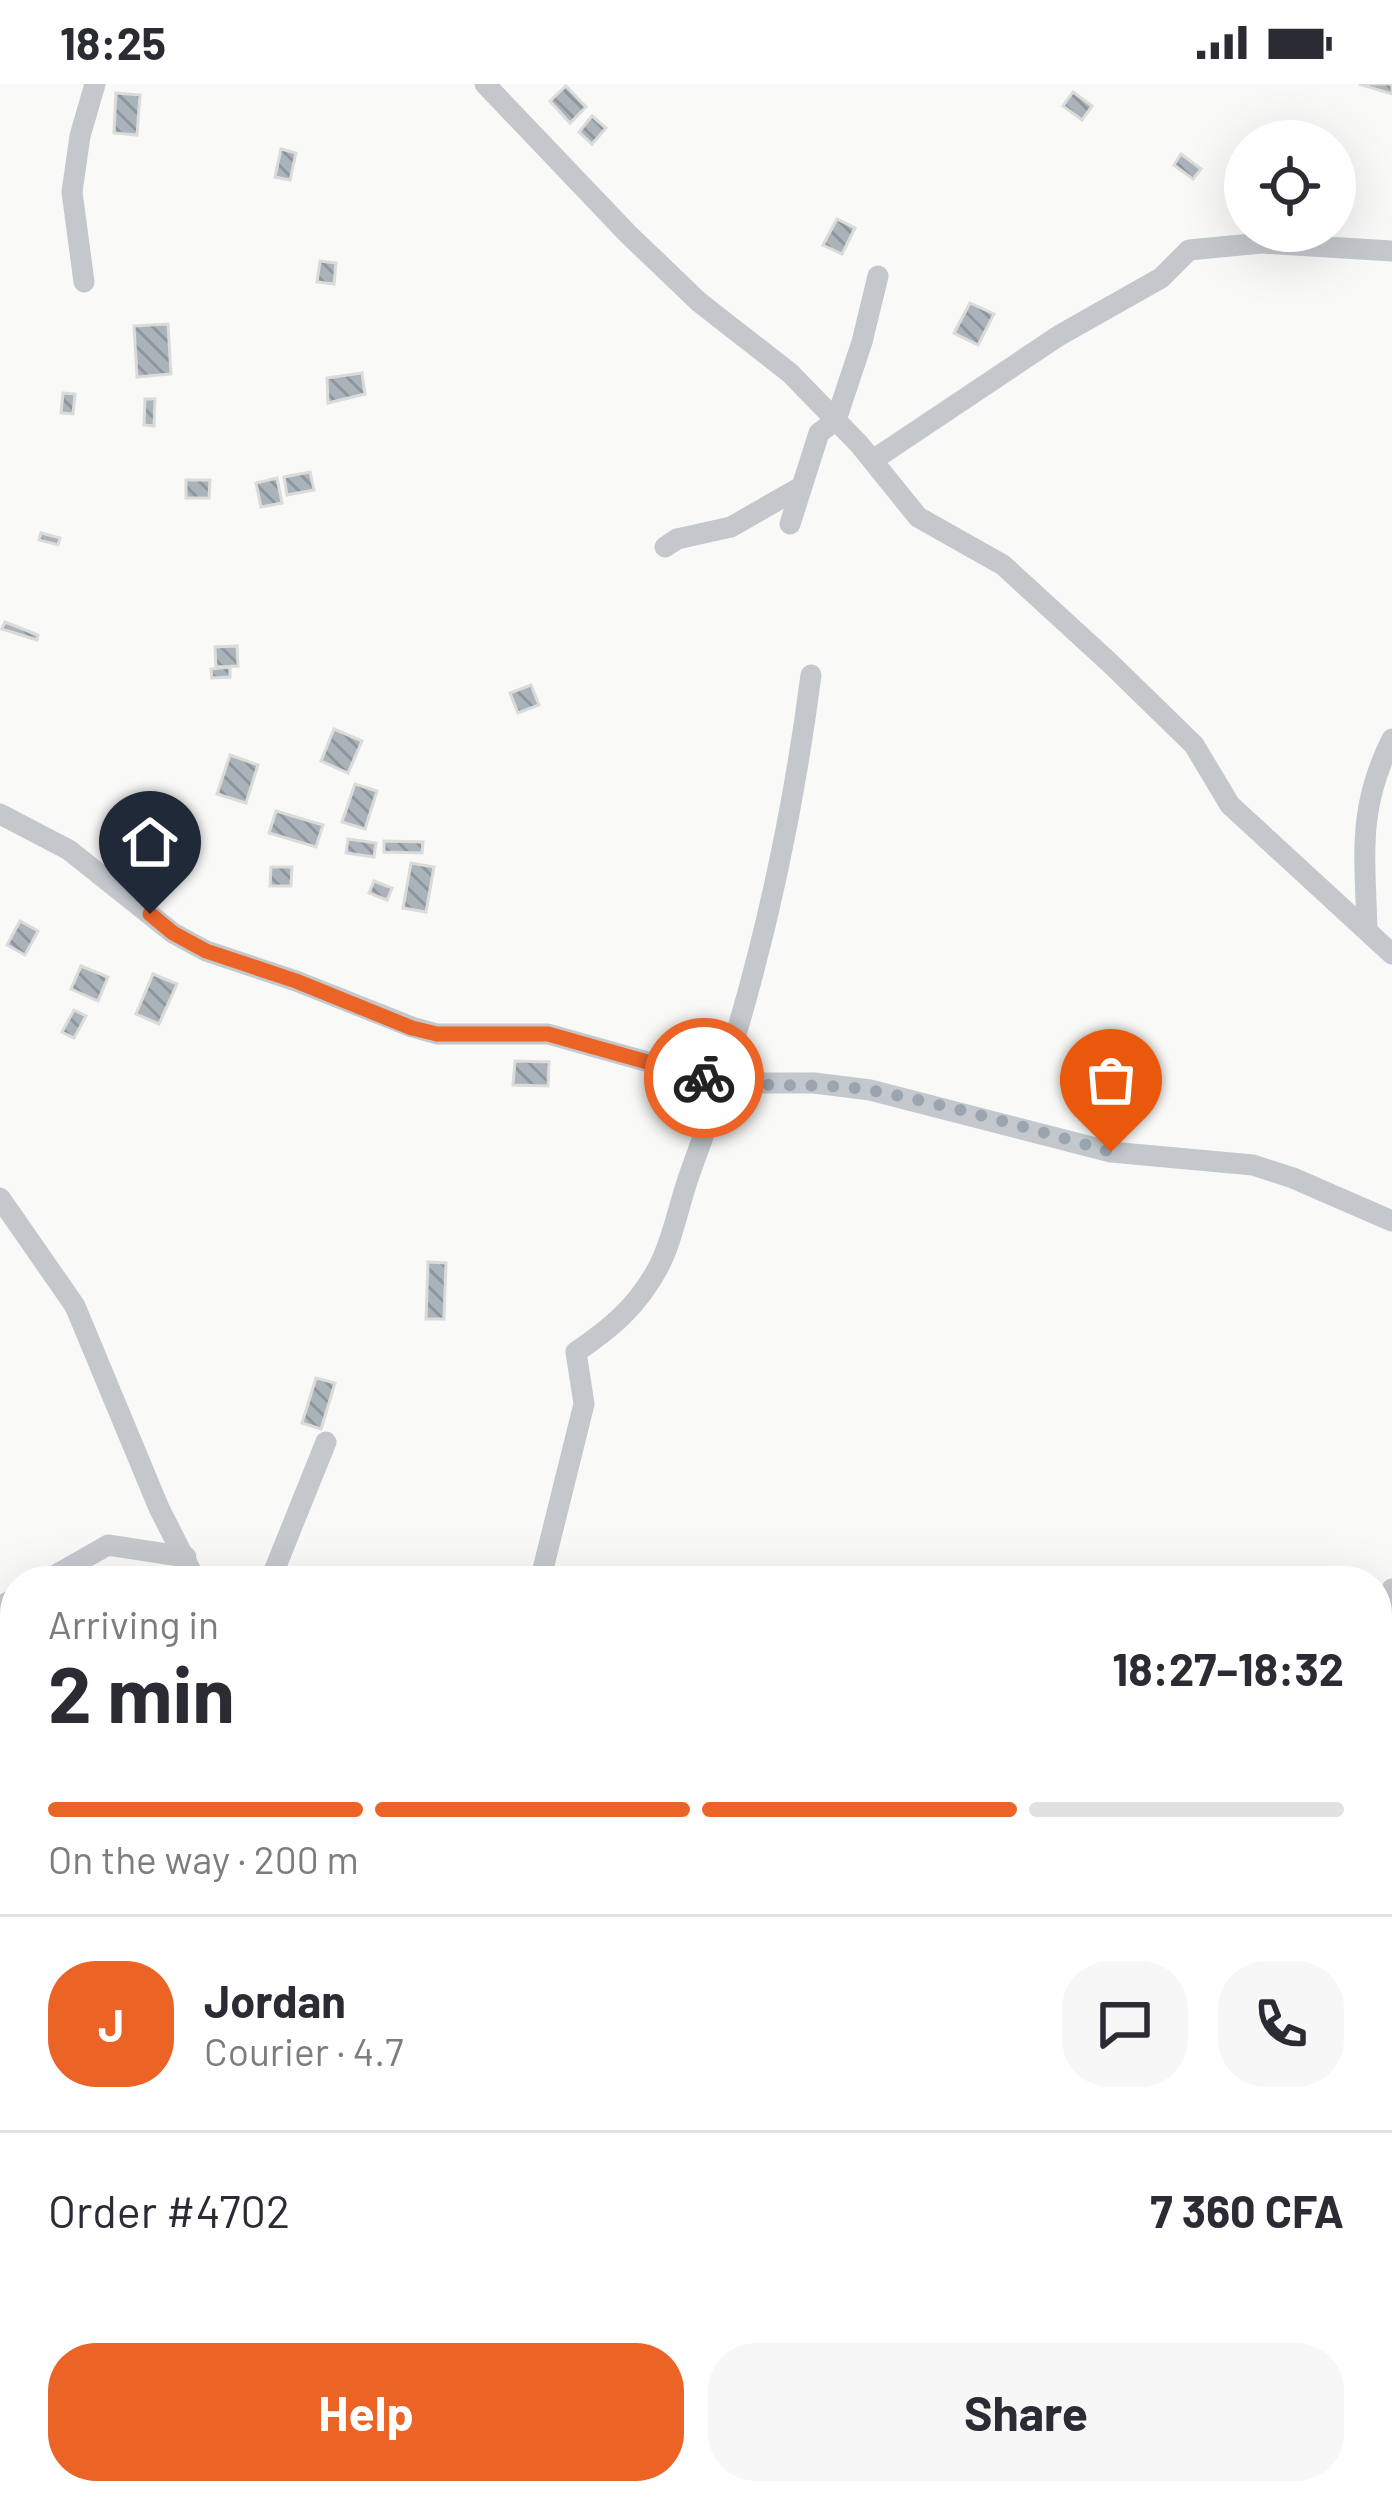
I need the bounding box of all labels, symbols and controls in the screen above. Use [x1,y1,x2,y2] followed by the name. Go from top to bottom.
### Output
[60,15,166,69] text: 18:25
[1224,120,1356,252] map controls
[1224,120,1356,252] button: locate
[99,791,201,914] pin
[117,809,183,875] icon: home
[644,1018,764,1138] courier
[1060,1029,1162,1152] pin
[671,1045,737,1111] icon: bike
[1078,1047,1144,1113] icon: bag
[48,1600,219,1647] text: Arriving in
[1112,1641,1344,1695] text: 18:27–18:32
[48,1645,235,1739] text: 2 min
[48,1835,359,1882] text: On the way · 200 m
[1062,1961,1188,2087] button: chat
[1218,1961,1344,2087] button: phone
[204,1973,346,2027] text: Jordan
[98,1997,124,2051] text: J
[204,2027,404,2074] text: Courier · 4.7
[48,2183,290,2237] text: Order #4702
[1150,2183,1344,2237] text: 7 360 CFA
[48,2343,684,2481] button: Help
[708,2343,1344,2481] button: Share

